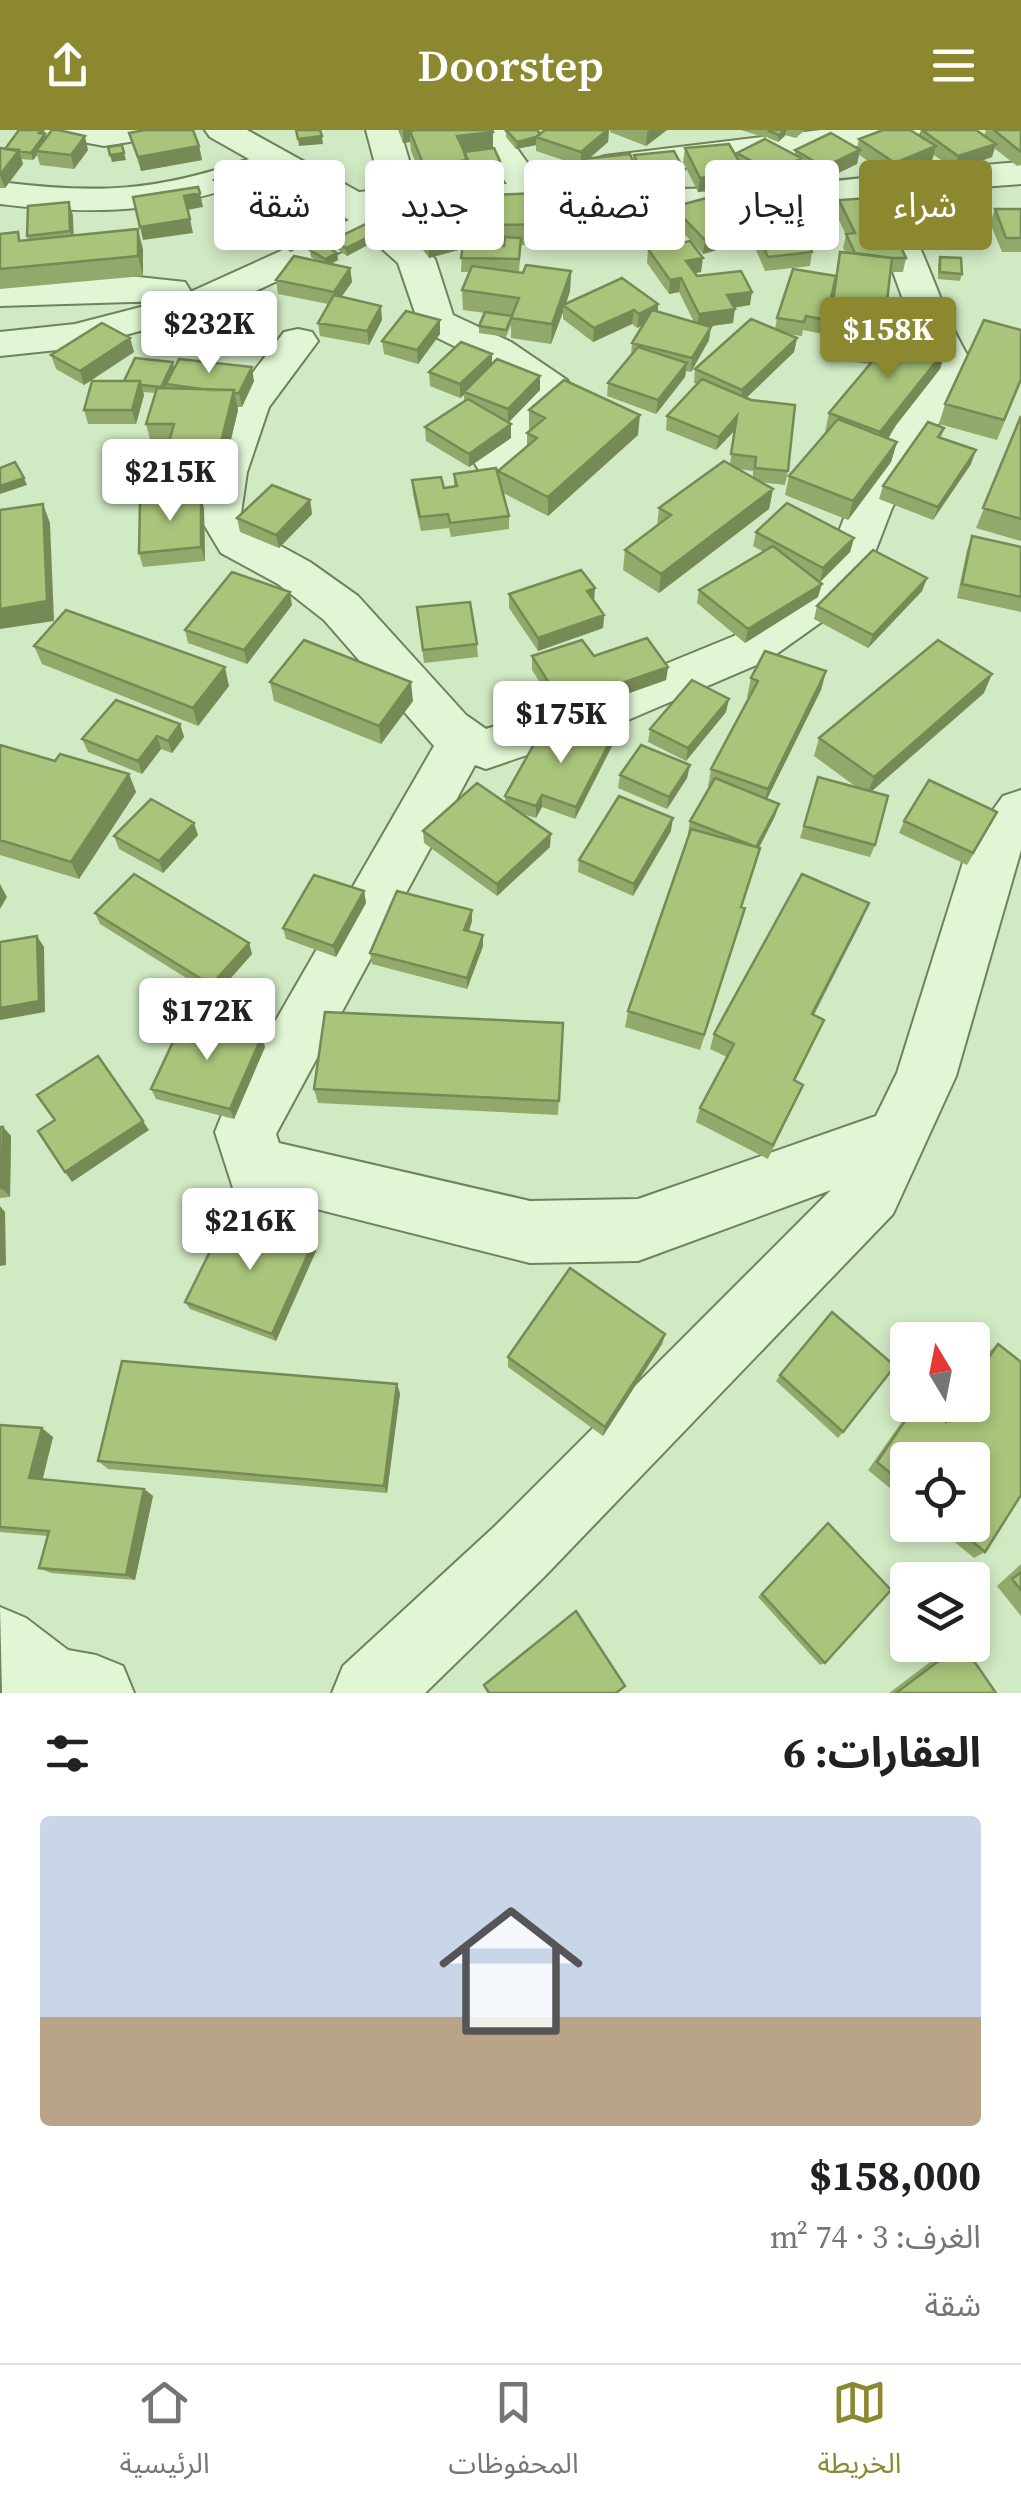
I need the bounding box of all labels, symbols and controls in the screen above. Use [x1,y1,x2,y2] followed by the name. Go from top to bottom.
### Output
[417,34,604,96] text: Doorstep
[40,38,95,93] icon: share
[926,38,981,93] icon: menu
[214,160,345,250] chip: شقة
[365,160,504,250] chip: جديد
[524,160,685,250] chip: تصفية
[705,160,839,250] chip: إيجار
[859,160,992,250] chip: شراء
[139,291,279,376] pin: $232K
[818,297,958,382] pin: $158K
[163,301,255,345] text: $232K
[842,307,934,351] text: $158K
[100,439,240,524] pin: $215K
[124,449,216,493] text: $215K
[491,681,631,766] pin: $175K
[515,691,607,735] text: $175K
[137,978,277,1063] pin: $172K
[161,988,253,1032] text: $172K
[180,1188,320,1273] pin: $216K
[204,1198,296,1242] text: $216K
[890,1322,990,1422] north arrow
[890,1322,990,1662] map controls
[890,1442,990,1542] button: locate
[890,1562,990,1662] button: layers
[783,1723,981,1781] text: العقارات: 6
[40,1726,95,1781] icon: filters
[421,1881,601,2061] icon: home
[809,2146,981,2204] text: $158,000
[770,2215,981,2259] text: الغرف: 3 · 74 m²
[925,2283,981,2327] text: شقة
[120,2375,210,2494] tab: الرئيسية
[449,2375,579,2494] tab: المحفوظات
[818,2375,901,2494] tab: الخريطة

